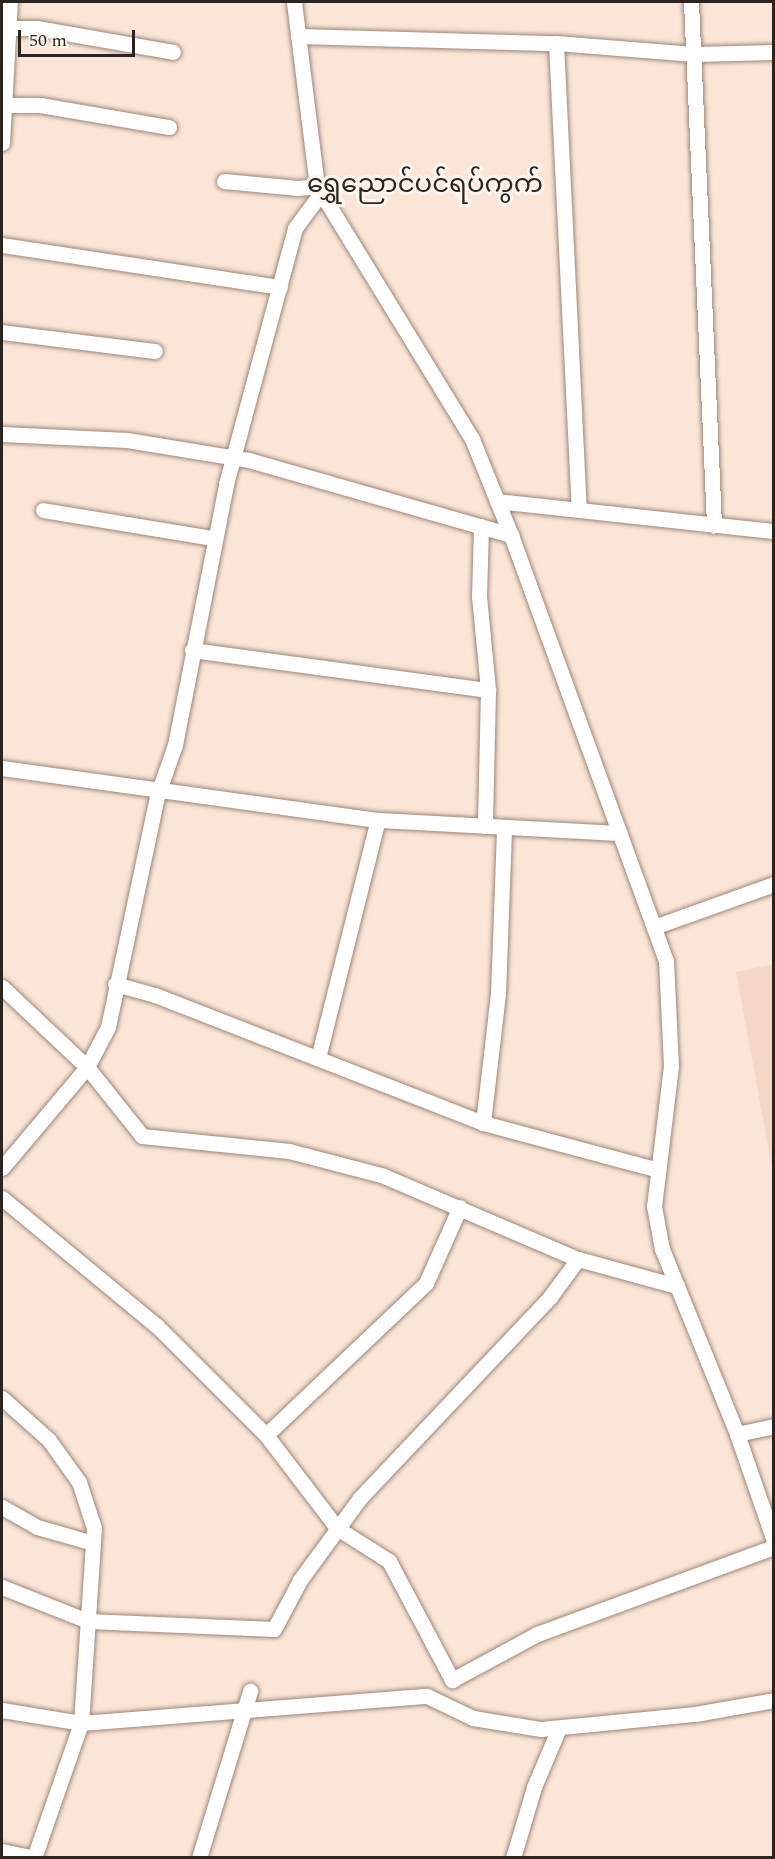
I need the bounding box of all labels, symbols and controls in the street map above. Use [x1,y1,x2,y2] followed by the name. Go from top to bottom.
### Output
[21,18,138,56] scale bar
[29,27,67,54] text: 50 m
[307,169,543,201] district label: ရွှေညောင်ပင်ရပ်ကွက်

